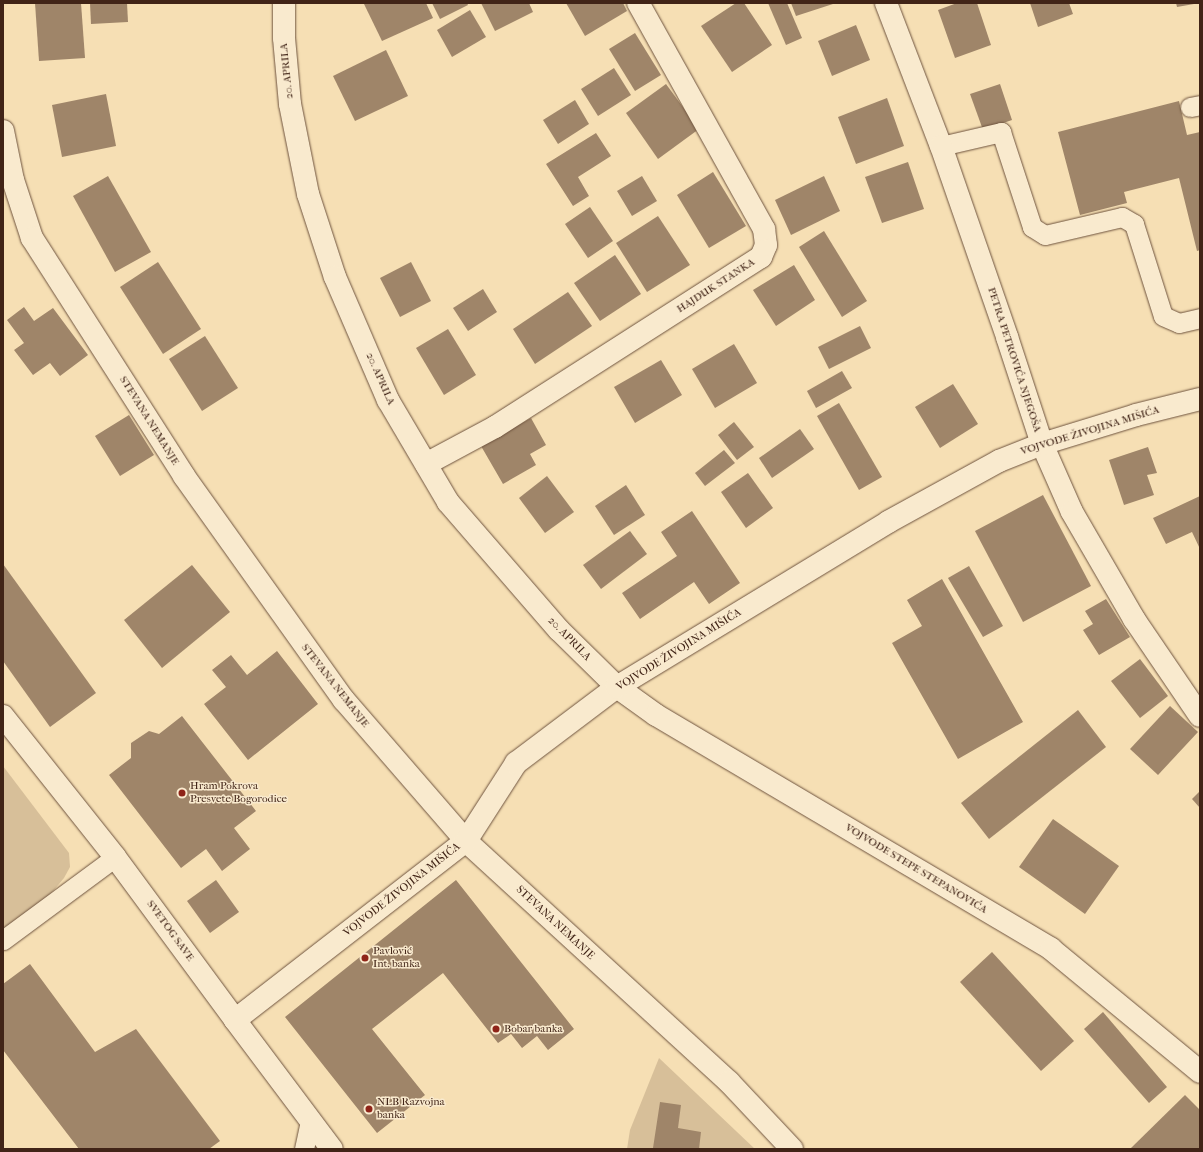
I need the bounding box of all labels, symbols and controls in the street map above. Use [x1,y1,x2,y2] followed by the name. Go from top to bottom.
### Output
[278,42,296,100] street label: 20. APRILA
[675,256,757,316] street label: HAJDUK STANKA
[984,286,1044,434] street label: PETRA PETROVIĆA NJEGOŠA
[363,351,397,407] street label: 20. APRILA
[116,374,182,468] street label: STEVANA NEMANJE
[1019,404,1161,458] street label: VOJVODE ŽIVOJINA MIŠIĆA
[614,606,744,694] street label: VOJVODE ŽIVOJINA MIŠIĆA
[545,614,593,664] street label: 20. APRILA
[298,642,372,730] street label: STEVANA NEMANJE
[190,780,287,806] place label: Hram Pokrova Presvete Bogorodice
[177,788,187,798] marker: Hram Pokrova Presvete Bogorodice
[842,821,990,917] street label: VOJVODE STEPE STEPANOVIĆA
[341,840,463,940] street label: VOJVODE ŽIVOJINA MIŠIĆA
[513,883,597,963] street label: STEVANA NEMANJE
[144,898,196,964] street label: SVETOG SAVE
[373,945,420,971] place label: Pavlović Int. banka
[360,953,370,963] marker: Pavlović Int. banka
[504,1022,563,1036] place label: Bobar banka
[491,1024,501,1034] marker: Bobar banka
[377,1096,445,1122] place label: NLB Razvojna banka
[364,1104,374,1114] marker: NLB Razvojna banka

